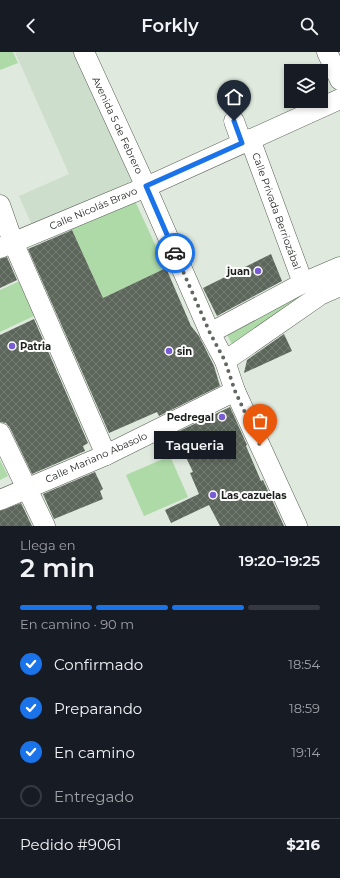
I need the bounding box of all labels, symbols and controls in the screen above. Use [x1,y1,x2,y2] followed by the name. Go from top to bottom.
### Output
[20,15,42,37] icon: back
[141,15,199,37] text: Forkly
[298,15,320,37] icon: search
[284,64,328,108] map controls
[284,64,328,108] button: layers
[89,75,146,176] street label: Avenida 5 de Febrero
[217,80,251,121] pin
[223,86,245,108] icon: home
[249,151,304,271] street label: Calle Privada Berriozábal
[47,184,139,233] street label: Calle Nicolás Bravo
[155,233,195,273] courier
[164,242,186,264] icon: car
[226,265,250,278] place label: juan
[253,266,263,276] marker: juan
[20,340,51,353] place label: Patria
[7,341,17,351] marker: Patria
[177,345,192,358] place label: sin
[164,346,174,356] marker: sin
[243,404,277,445] pin
[249,410,271,432] icon: bag
[167,411,214,424] place label: Pedregal
[217,412,227,422] marker: Pedregal
[43,429,149,486] street label: Calle Mariano Abasolo
[154,431,236,459] callout: Taqueria
[166,437,224,453] text: Taqueria
[221,489,287,502] place label: Las cazuelas
[208,490,218,500] marker: Las cazuelas
[20,537,76,553] text: Llega en
[239,551,320,570] text: 19:20–19:25
[20,552,95,584] text: 2 min
[20,616,134,632] text: En camino · 90 m
[20,653,42,675] icon: check
[54,655,143,674] text: Confirmado
[288,656,320,672] text: 18:54
[20,697,42,719] icon: check
[54,699,142,718] text: Preparando
[289,700,320,716] text: 18:59
[20,741,42,763] icon: check
[54,743,135,762] text: En camino
[291,744,320,760] text: 19:14
[54,787,134,806] text: Entregado
[20,835,121,854] text: Pedido #9061
[286,835,320,854] text: $216

